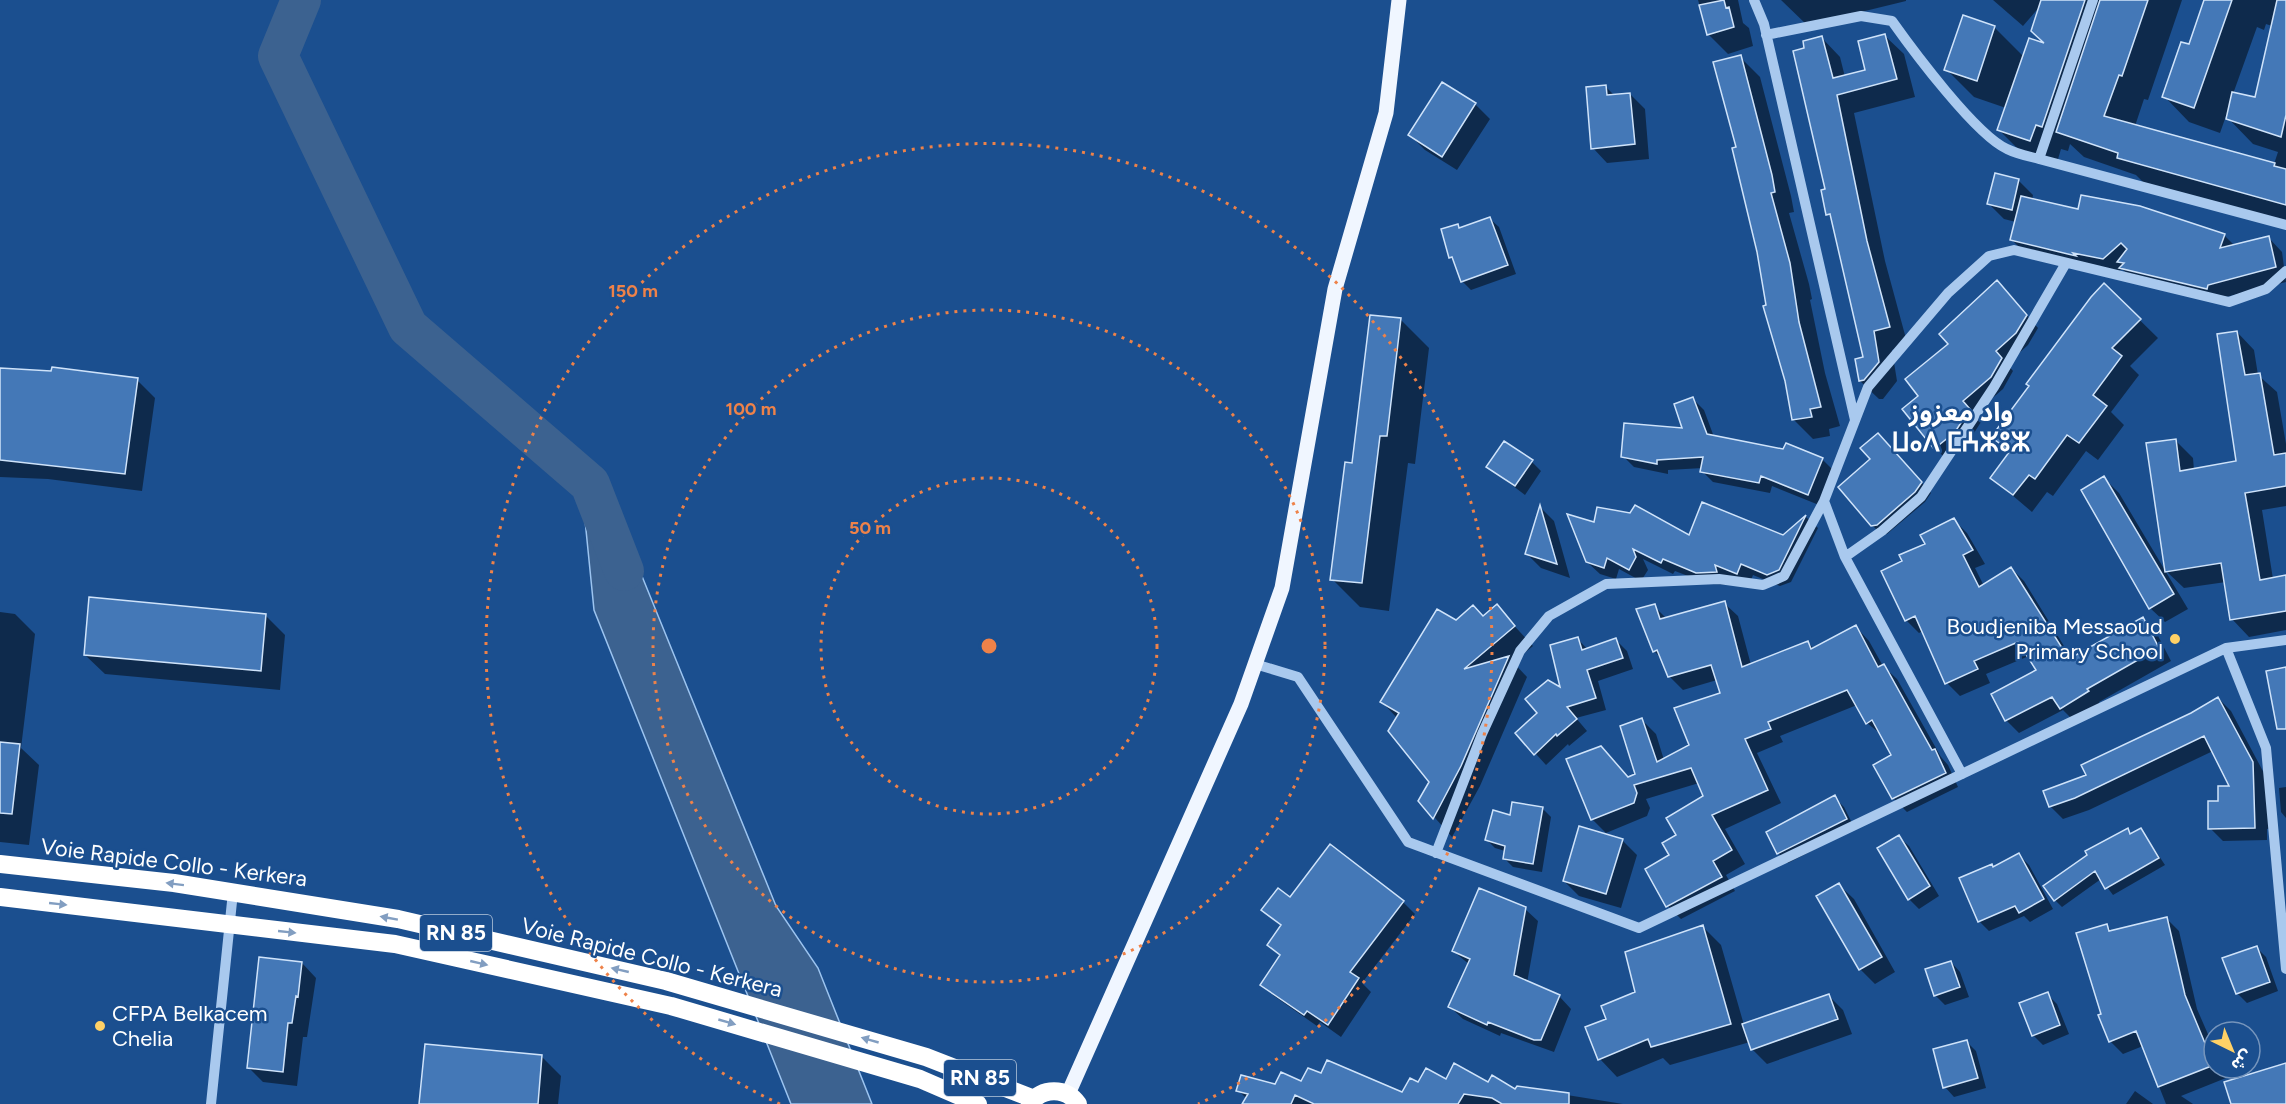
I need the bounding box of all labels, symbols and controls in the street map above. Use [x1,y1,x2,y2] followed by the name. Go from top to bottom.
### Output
[608,280,658,302] text: 150 m
[1891,396,2031,458] district label: واد معزوز ⵡⴰⴷ ⵎⵄⵣⵓⵣ
[726,398,776,420] text: 100 m
[849,517,891,539] text: 50 m
[1947,613,2163,665] place label: Boudjeniba Messaoud Primary School
[2168,632,2182,646] marker: Boudjeniba Messaoud Primary School
[979,636,999,656] centre of rings
[39,833,309,892] street label: Voie Rapide Collo - Kerkera
[166,879,185,888] one-way arrow
[49,899,68,909] one-way arrow
[519,912,785,1003] street label: Voie Rapide Collo - Kerkera
[380,913,399,922] one-way arrow
[420,915,492,951] road number: RN 85
[278,927,297,937] one-way arrow
[470,958,489,968] one-way arrow
[611,965,630,975] one-way arrow
[112,1000,267,1052] place label: CFPA Belkacem Chelia
[718,1018,736,1027] one-way arrow
[93,1019,107,1033] marker: CFPA Belkacem Chelia
[2202,1020,2262,1080] north arrow
[861,1035,879,1044] one-way arrow
[2227,1046,2256,1075] text: ش
[944,1060,1016,1096] road number: RN 85

